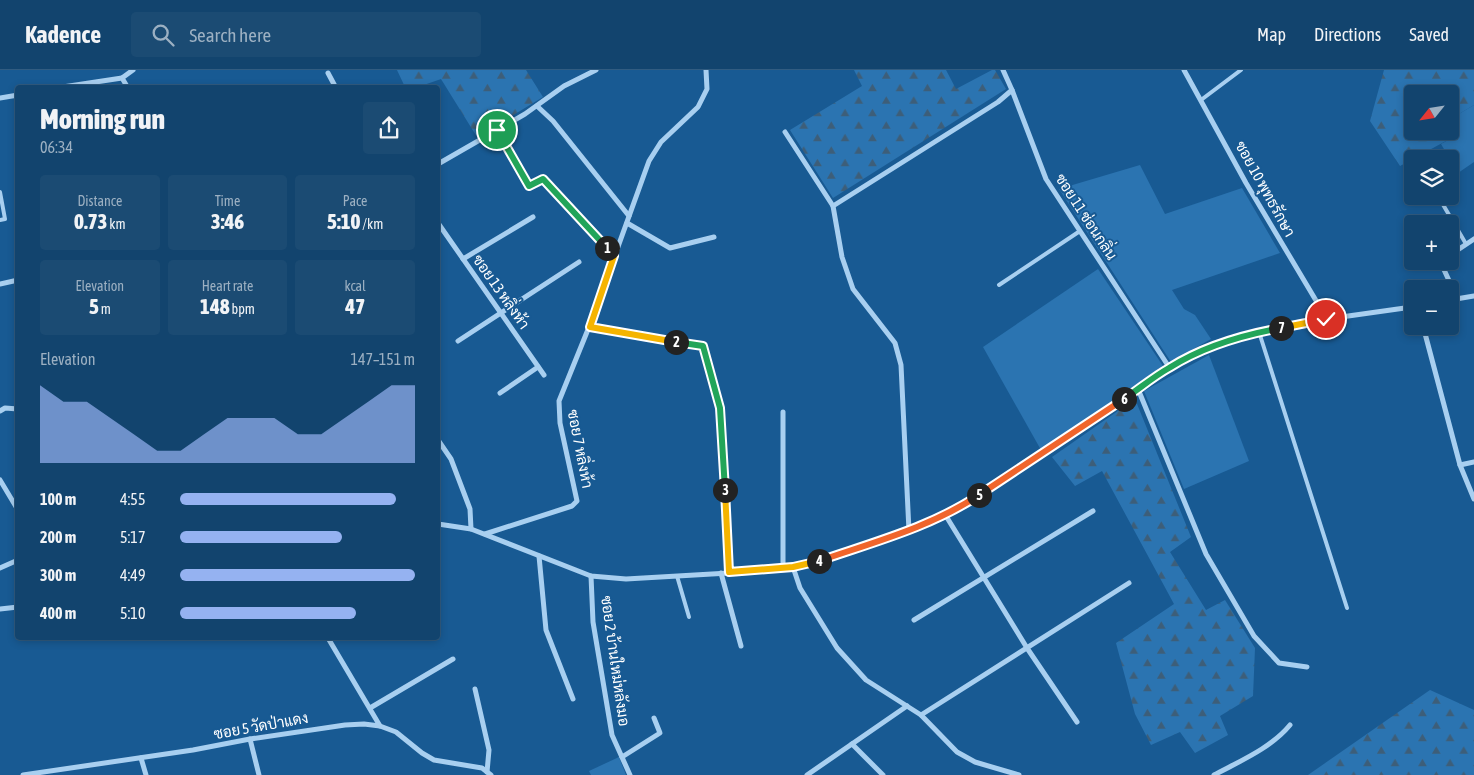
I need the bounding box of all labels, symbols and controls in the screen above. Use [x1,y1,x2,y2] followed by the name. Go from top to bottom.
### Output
[131,12,481,57] search box
[25,21,101,48] text: Kadence
[149,21,177,49] icon: search
[189,24,271,46] text: Search here
[1257,24,1286,45] text: Map
[1314,24,1381,45] text: Directions
[1409,24,1449,45] text: Saved
[1404,85,1459,140] north arrow
[1404,85,1459,335] map controls
[363,102,415,154] button: share
[40,103,165,135] text: Morning run
[476,109,518,151] pin
[483,116,511,144] icon: arrive
[40,138,73,156] text: 06:34
[1229,138,1299,241] street label: ซอย 10 พุทธรักษา
[1404,150,1459,205] button: layers
[1052,168,1125,263] street label: ซอย 11 ซ่อนกลิ่น
[77,193,122,209] text: Distance
[215,193,240,209] text: Time
[343,193,367,209] text: Pace
[74,209,107,233] text: 0.73
[211,209,244,233] text: 3:46
[327,209,360,233] text: 5:10
[1404,215,1459,270] button: +
[107,216,126,232] text: km
[360,216,383,232] text: /km
[594,236,620,260] pin: 1
[604,240,611,256] text: 1
[470,248,538,332] street label: ซอย 13 หลิ่งห้า
[76,278,124,294] text: Elevation
[202,278,253,294] text: Heart rate
[345,278,366,294] text: kcal
[1404,280,1459,335] button: −
[89,294,99,318] text: 5
[200,294,230,318] text: 148
[345,294,365,318] text: 47
[1305,298,1347,340] pin
[99,301,111,317] text: m
[230,301,255,317] text: bpm
[1312,305,1340,333] icon: check
[1268,316,1294,340] pin: 7
[1278,320,1285,336] text: 7
[664,330,688,354] pin: 2
[673,334,680,350] text: 2
[40,350,95,368] text: Elevation
[351,350,415,368] text: 147–151 m
[1112,386,1136,412] pin: 6
[1121,391,1128,407] text: 6
[565,407,602,490] street label: ซอย 7 หลิ่งห้า
[712,478,738,502] pin: 3
[722,482,729,498] text: 3
[966,482,992,508] pin: 5
[976,487,983,503] text: 5
[40,490,76,508] text: 100 m
[120,490,145,508] text: 4:55
[40,528,76,546] text: 200 m
[120,528,145,546] text: 5:17
[806,548,832,574] pin: 4
[816,553,823,569] text: 4
[40,566,76,584] text: 300 m
[120,566,145,584] text: 4:49
[598,594,634,727] street label: ซอย 2 บ้านใหม่หลังมอ
[40,604,76,622] text: 400 m
[120,604,145,622] text: 5:10
[212,708,310,742] street label: ซอย 5 วัดป่าแดง

